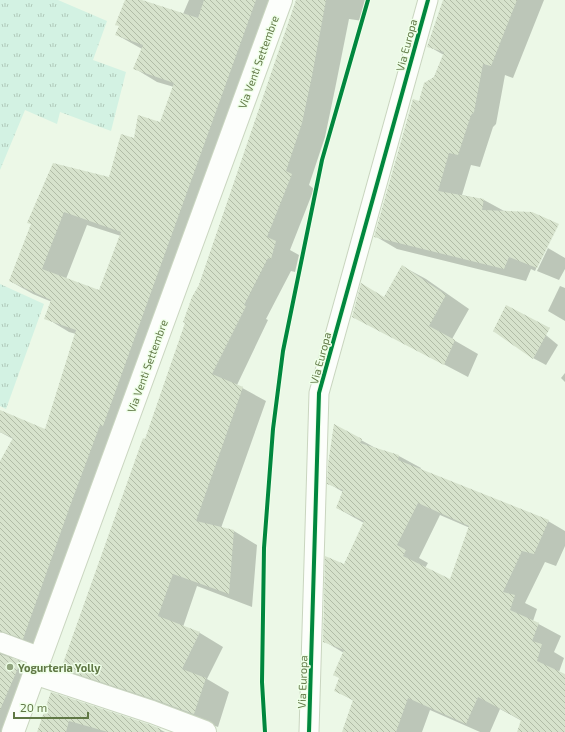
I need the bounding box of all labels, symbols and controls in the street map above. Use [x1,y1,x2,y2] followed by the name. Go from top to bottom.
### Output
[235,14,281,110] street label: Via Venti Settembre
[393,18,419,72] street label: Via Europa
[124,318,170,414] street label: Via Venti Settembre
[307,331,333,385] street label: Via Europa
[295,655,309,709] street label: Via Europa
[18,661,101,675] place label: Yogurteria Yolly
[5,662,15,672] marker: Yogurteria Yolly
[14,694,88,720] scale bar
[20,700,47,714] text: 20 m

